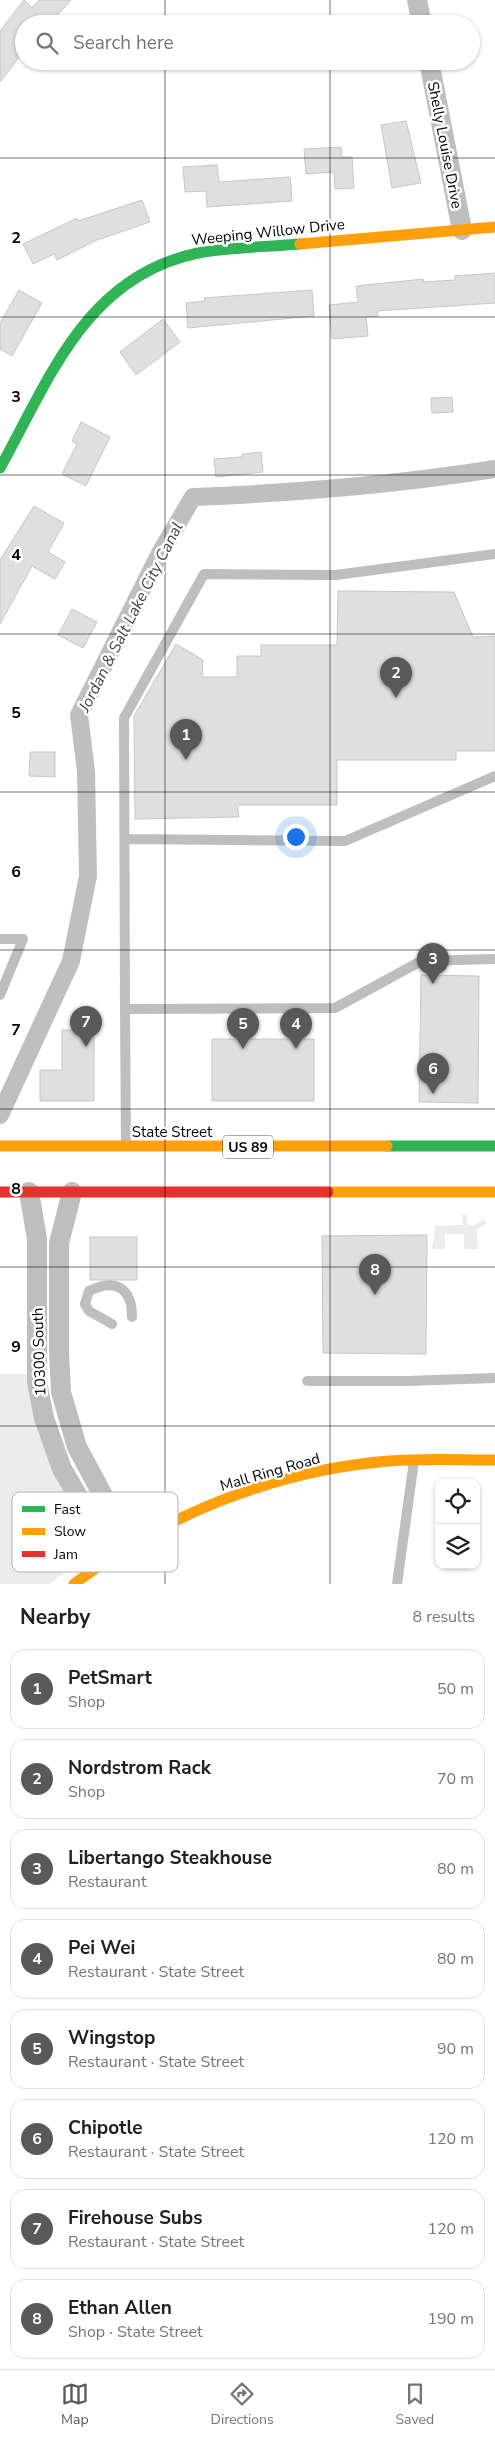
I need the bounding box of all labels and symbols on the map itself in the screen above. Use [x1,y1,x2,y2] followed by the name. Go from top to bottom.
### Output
[423,80,467,210] street label: Shelly Louise Drive
[190,214,346,250] street label: Weeping Willow Drive
[11,227,21,249] text: 2
[11,386,21,408] text: 3
[73,518,189,716] water label: Jordan & Salt Lake City Canal
[11,544,21,566] text: 4
[380,657,412,698] pin: 2
[11,702,21,724] text: 5
[170,719,202,760] pin: 1
[283,824,309,850] your location
[11,861,21,883] text: 6
[417,943,449,984] pin: 3
[70,1006,102,1047] pin: 7
[227,1008,259,1049] pin: 5
[280,1008,312,1049] pin: 4
[11,1019,21,1041] text: 7
[417,1053,449,1094] pin: 6
[132,1122,213,1142] street label: State Street
[223,1136,273,1158] road number: US 89
[11,1178,21,1200] text: 8
[359,1254,391,1295] pin: 8
[27,1307,51,1397] street label: 10300 South
[11,1336,21,1358] text: 9
[218,1448,322,1496] street label: Mall Ring Road
[12,1492,178,1572] legend
[54,1500,80,1519] text: Fast
[54,1522,86,1541] text: Slow
[53,1545,78,1564] text: Jam

